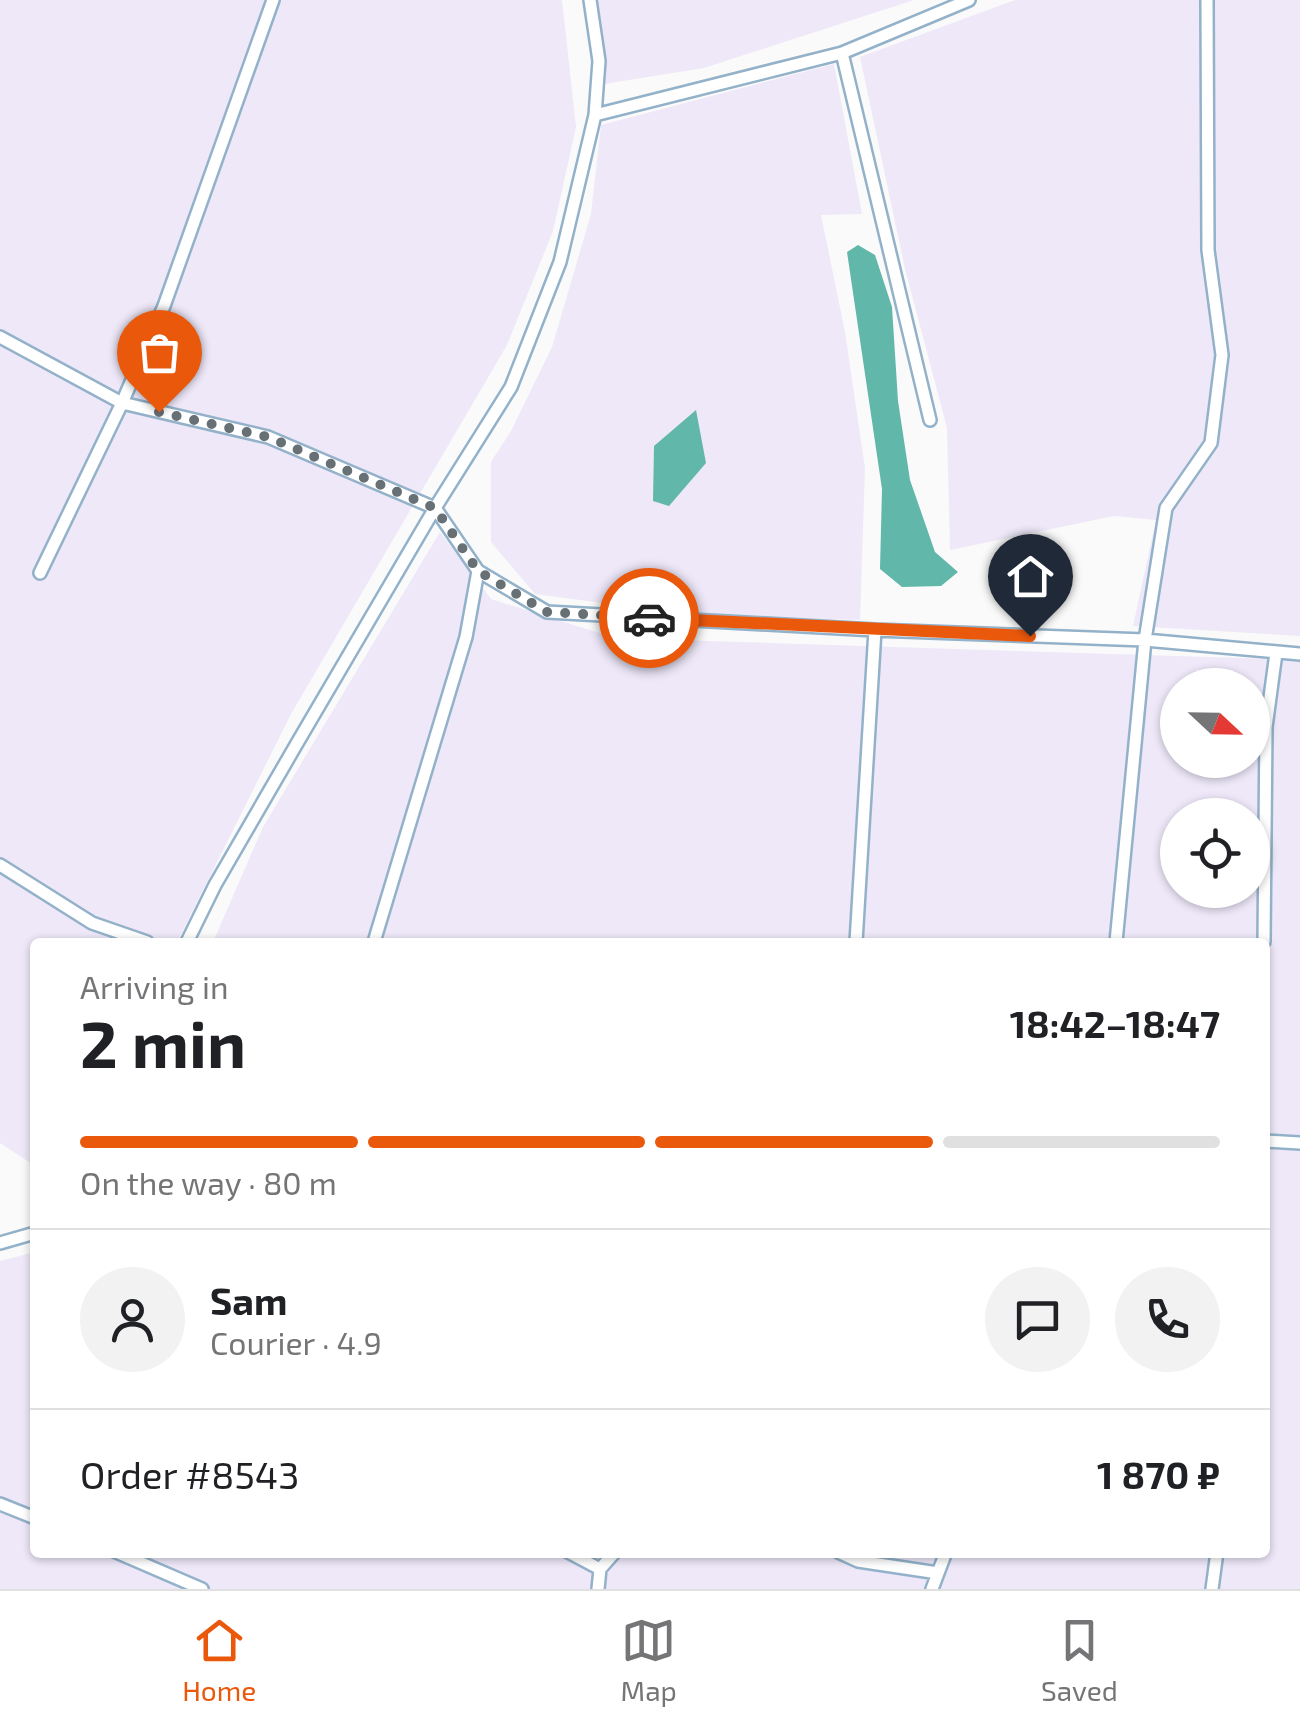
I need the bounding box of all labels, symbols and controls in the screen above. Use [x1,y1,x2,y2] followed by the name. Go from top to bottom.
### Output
[117,310,202,413] pin
[132,325,187,380] icon: bag
[988,534,1073,637] pin
[1003,549,1058,604] icon: home
[599,568,699,668] courier
[622,591,677,646] icon: car
[1160,668,1270,778] north arrow
[1160,668,1270,908] map controls
[1160,798,1270,908] button: locate
[80,967,229,1005] text: Arriving in
[1010,1000,1220,1046] text: 18:42–18:47
[80,1003,246,1081] text: 2 min
[80,1163,337,1201] text: On the way · 80 m
[80,1267,185,1372] button: person
[985,1267,1090,1372] button: chat
[1115,1267,1220,1372] button: phone
[210,1277,287,1323] text: Sam
[210,1323,382,1361] text: Courier · 4.9
[80,1451,299,1497] text: Order #8543
[1097,1451,1220,1497] text: 1 870 ₽
[182,1613,256,1707] tab: Home
[621,1613,677,1707] tab: Map
[1041,1613,1118,1707] tab: Saved

